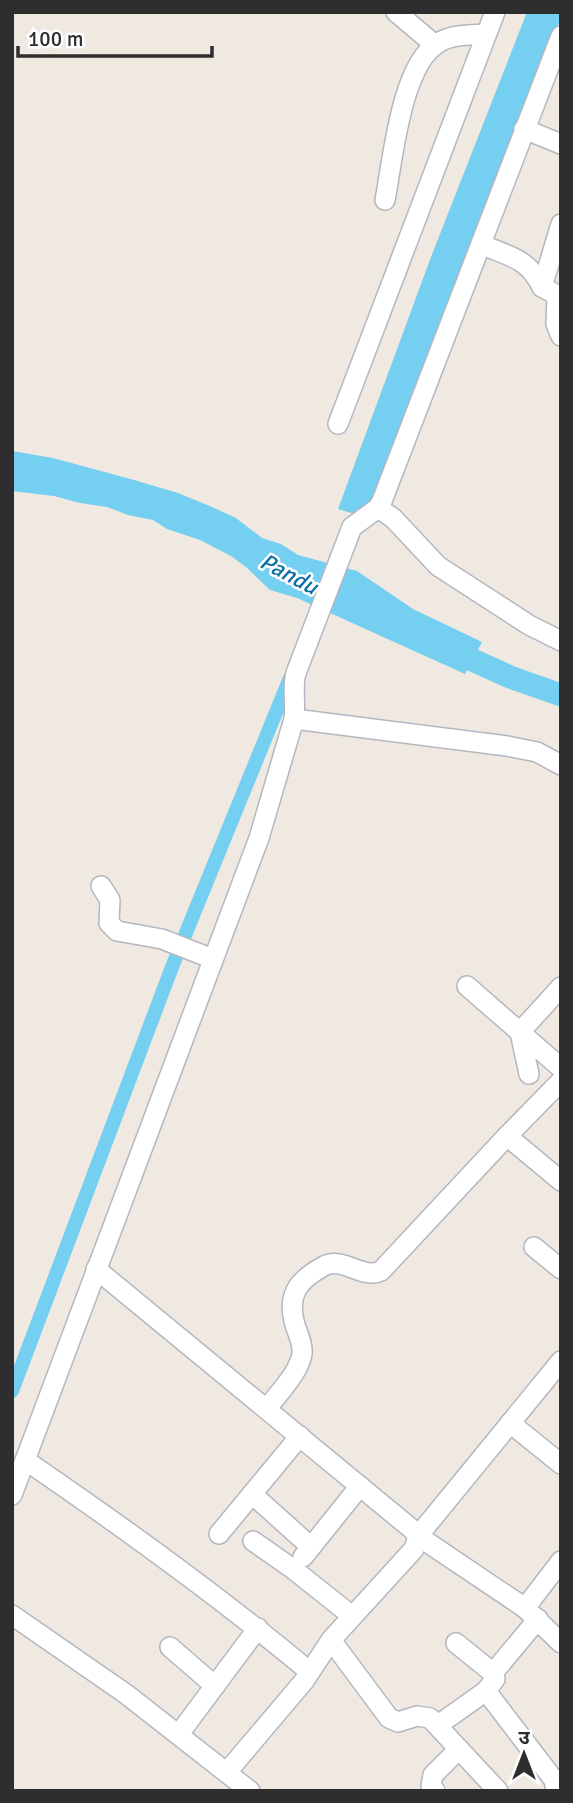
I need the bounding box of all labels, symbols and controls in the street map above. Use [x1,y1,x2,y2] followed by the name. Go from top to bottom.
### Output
[18,14,212,58] scale bar
[28,26,83,52] text: 100 m
[255,547,324,602] water label: Pandu
[489,1719,559,1789] north arrow
[518,1726,530,1750] text: उ

